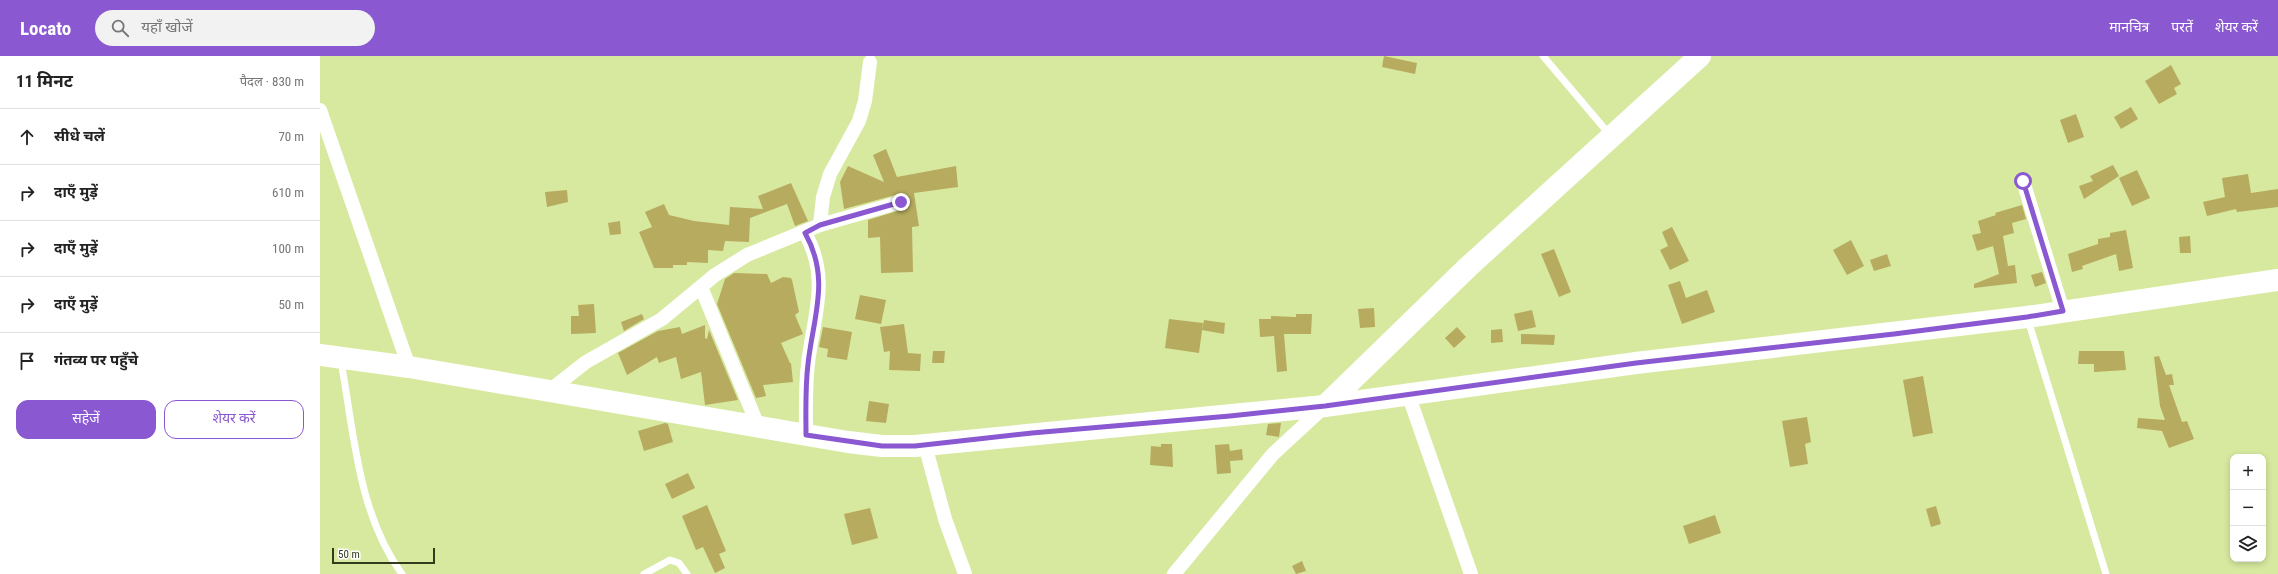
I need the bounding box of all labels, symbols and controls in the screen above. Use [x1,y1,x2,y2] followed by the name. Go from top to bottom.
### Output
[95,10,375,46] search box
[20,17,71,40] text: Locato
[109,17,131,39] icon: search
[141,18,193,36] text: यहाँ खोजें
[2109,19,2149,35] text: मानचित्र
[2171,19,2193,35] text: परतें
[2215,19,2258,35] text: शेयर करें
[16,71,73,91] text: 11 मिनट
[240,74,304,89] text: पैदल · 830 m
[16,126,38,148] icon: ahead
[54,127,105,145] text: सीधे चलें
[278,129,304,144] text: 70 m
[2014,172,2032,190] route start
[16,182,38,204] icon: right
[54,183,98,201] text: दाएँ मुड़ें
[272,185,304,200] text: 610 m
[892,193,910,211] route end
[16,238,38,260] icon: right
[54,239,98,257] text: दाएँ मुड़ें
[272,241,304,256] text: 100 m
[16,294,38,316] icon: right
[54,295,98,313] text: दाएँ मुड़ें
[278,297,304,312] text: 50 m
[16,350,38,372] icon: arrive
[54,351,138,369] text: गंतव्य पर पहुँचे
[16,400,156,439] button: सहेजें
[164,400,304,439] button: शेयर करें
[2230,454,2266,562] map controls
[2230,454,2266,490] button: +
[2230,490,2266,526] button: −
[2230,526,2266,562] button: layers
[332,546,435,565] scale bar
[338,548,360,561] text: 50 m

